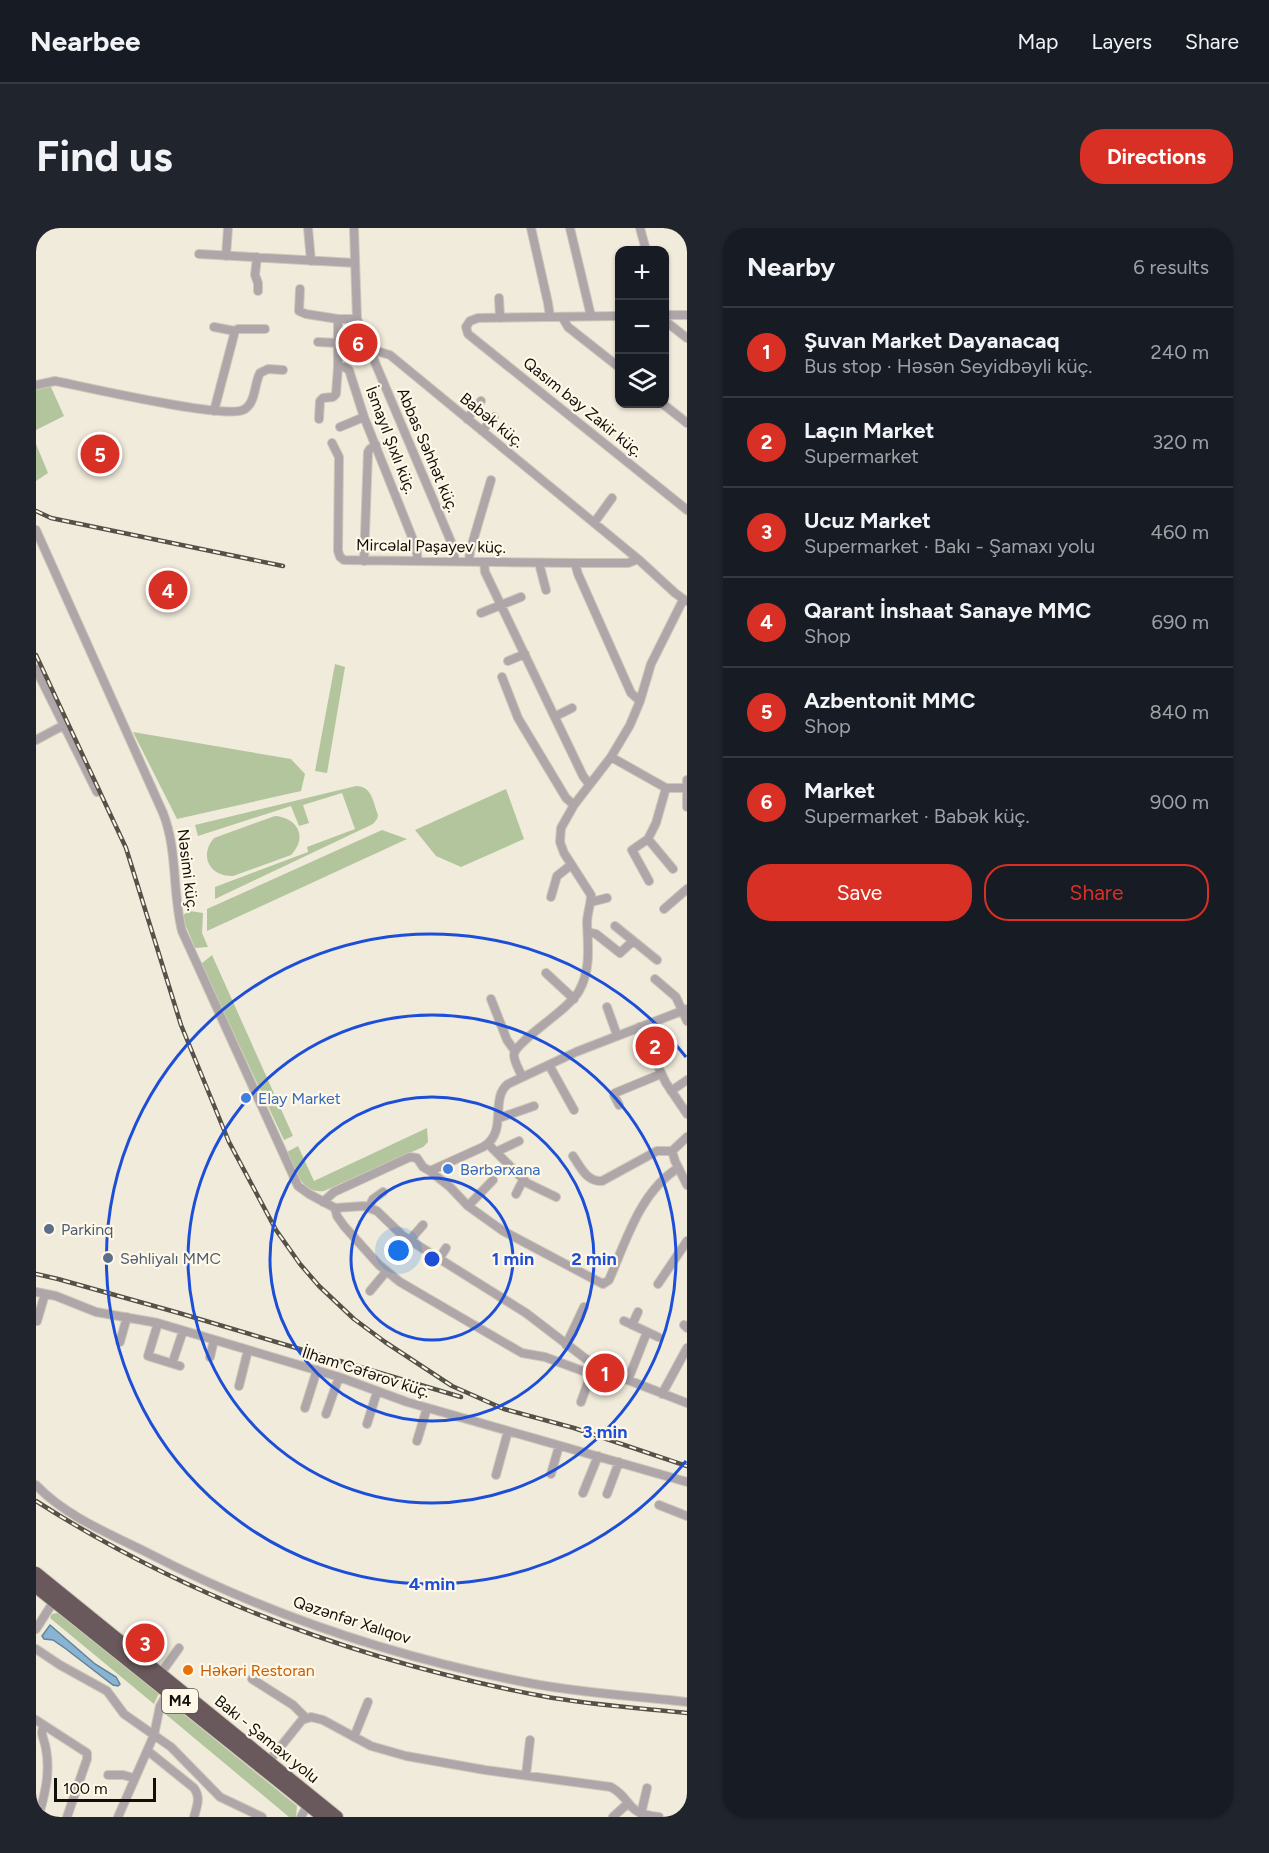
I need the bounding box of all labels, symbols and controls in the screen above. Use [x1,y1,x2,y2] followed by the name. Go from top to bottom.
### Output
[30,24,140,58] text: Nearbee
[1018,29,1058,54] text: Map
[1091,29,1152,54] text: Layers
[1185,29,1239,54] text: Share
[1080,129,1233,184] button: Directions
[36,131,173,182] text: Find us
[615,246,669,408] map controls
[615,246,669,300] button: +
[747,251,835,283] text: Nearby
[1133,255,1209,279] text: 6 results
[615,300,669,354] button: −
[338,320,378,366] pin: 6
[804,327,1060,354] text: Şuvan Market Dayanacaq
[762,340,771,364] text: 1
[1151,340,1209,364] text: 240 m
[520,353,646,461] street label: Qasım bəy Zakir küç.
[615,354,669,408] button: layers
[804,354,1093,378] text: Bus stop · Həsən Seyidbəyli küç.
[362,383,420,497] street label: İsmayıl Şıxlı küç.
[393,385,463,515] street label: Abbas Səhhət küç.
[456,389,528,451] street label: Babək küç.
[804,417,934,444] text: Laçın Market
[761,430,772,454] text: 2
[1152,430,1209,454] text: 320 m
[80,432,120,476] pin: 5
[804,444,919,468] text: Supermarket
[804,507,931,534] text: Ucuz Market
[761,520,772,544] text: 3
[1150,520,1209,544] text: 460 m
[804,534,1095,558] text: Supermarket · Bakı - Şamaxı yolu
[356,535,506,557] street label: Mircəlal Paşayev küç.
[148,568,188,613] pin: 4
[804,597,1091,624] text: Qarant İnshaat Sanaye MMC
[760,610,773,634] text: 4
[1152,610,1209,634] text: 690 m
[804,624,851,648] text: Shop
[804,687,975,714] text: Azbentonit MMC
[761,700,772,724] text: 5
[1150,700,1209,724] text: 840 m
[804,714,851,738] text: Shop
[804,777,875,804] text: Market
[761,790,772,814] text: 6
[1150,790,1209,814] text: 900 m
[804,804,1030,828] text: Supermarket · Babək küç.
[174,828,202,912] street label: Nəsimi küç.
[747,864,972,921] button: Save
[984,864,1209,921] button: Share
[636,1024,674,1068] pin: 2
[258,1089,341,1108] place label: Elay Market
[239,1091,253,1105] marker: Elay Market
[460,1160,541,1179] place label: Bərbərxana
[441,1162,455,1176] marker: Bərbərxana
[61,1220,113,1239] place label: Parkinq
[42,1222,56,1236] marker: Parkinq
[384,1236,413,1265] your location
[492,1248,534,1270] text: 1 min
[571,1248,617,1270] text: 2 min
[120,1249,221,1268] place label: Səhliyalı MMC
[422,1249,442,1269] centre of rings
[101,1251,115,1265] marker: Səhliyalı MMC
[300,1342,432,1402] street label: İlham Cəfərov küç.
[586,1350,624,1396] pin: 1
[583,1421,627,1443] text: 3 min
[409,1573,455,1595] text: 4 min
[291,1592,414,1648] street label: Qəzənfər Xalıqov
[126,1620,164,1666] pin: 3
[200,1661,315,1680] place label: Həkəri Restoran
[181,1663,195,1677] marker: Həkəri Restoran
[162,1689,198,1713] road number: M4
[211,1691,323,1787] street label: Bakı - Şamaxı yolu
[54,1775,156,1802] scale bar
[63,1779,108,1798] text: 100 m

